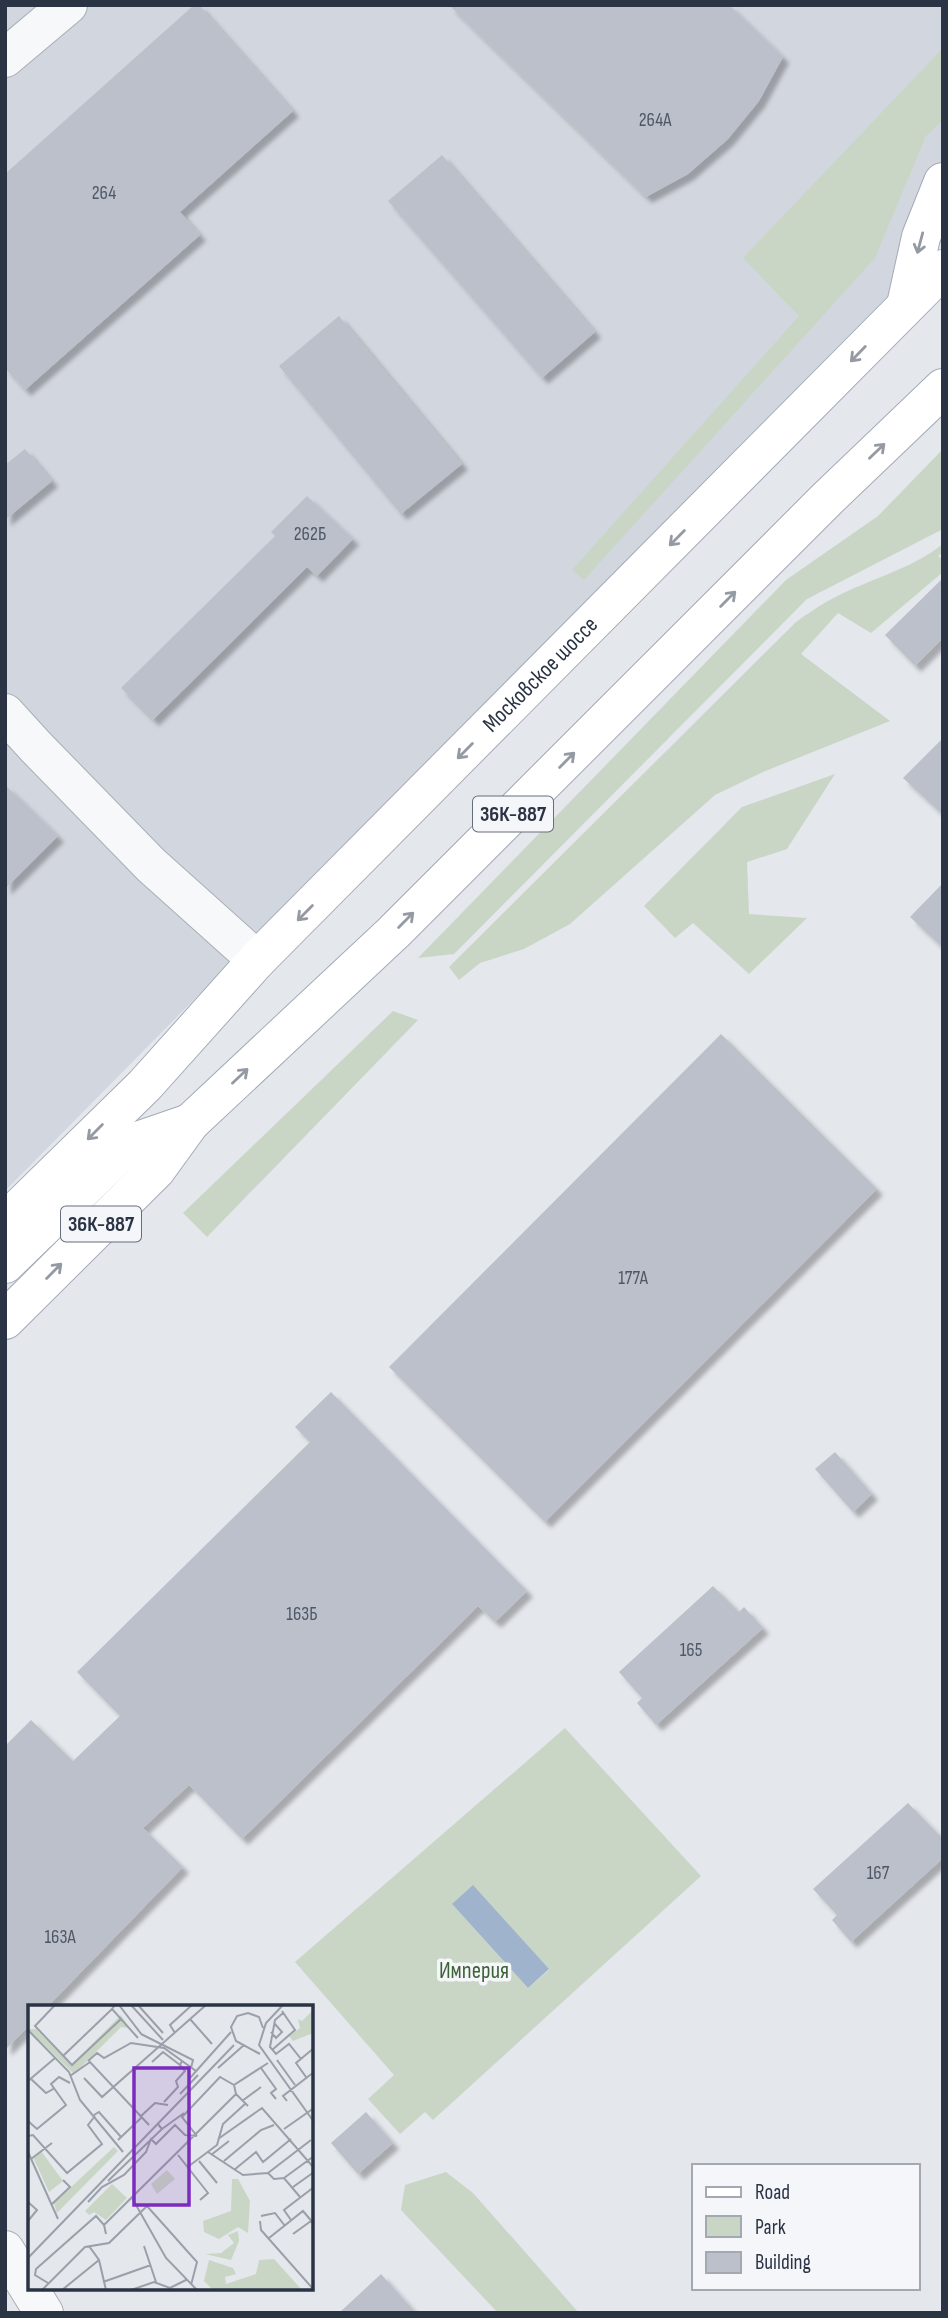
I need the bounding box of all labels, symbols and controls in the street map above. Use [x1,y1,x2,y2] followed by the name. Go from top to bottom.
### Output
[639,109,672,132] house number: 264А
[92,182,116,205] house number: 264
[913,231,926,253] one-way arrow
[850,345,867,362] one-way arrow
[869,442,886,459] one-way arrow
[294,523,326,546] house number: 262Б
[669,529,686,546] one-way arrow
[719,590,736,607] one-way arrow
[477,611,604,738] street label: Московское шоссе
[457,743,474,760] one-way arrow
[558,751,575,768] one-way arrow
[473,796,553,832] road number: 36К-887
[296,904,313,921] one-way arrow
[397,912,414,929] one-way arrow
[231,1068,248,1085] one-way arrow
[87,1123,104,1140] one-way arrow
[61,1206,141,1242] road number: 36К-887
[45,1263,62,1280] one-way arrow
[618,1267,649,1290] house number: 177А
[286,1603,318,1626] house number: 163Б
[680,1639,702,1662] house number: 165
[867,1862,890,1885] house number: 167
[44,1926,76,1949] house number: 163А
[439,1957,509,1985] park label: Империя
[28,2005,313,2290] inset map
[692,2164,920,2290] legend
[755,2180,790,2205] text: Road
[755,2215,786,2240] text: Park
[755,2250,811,2275] text: Building

